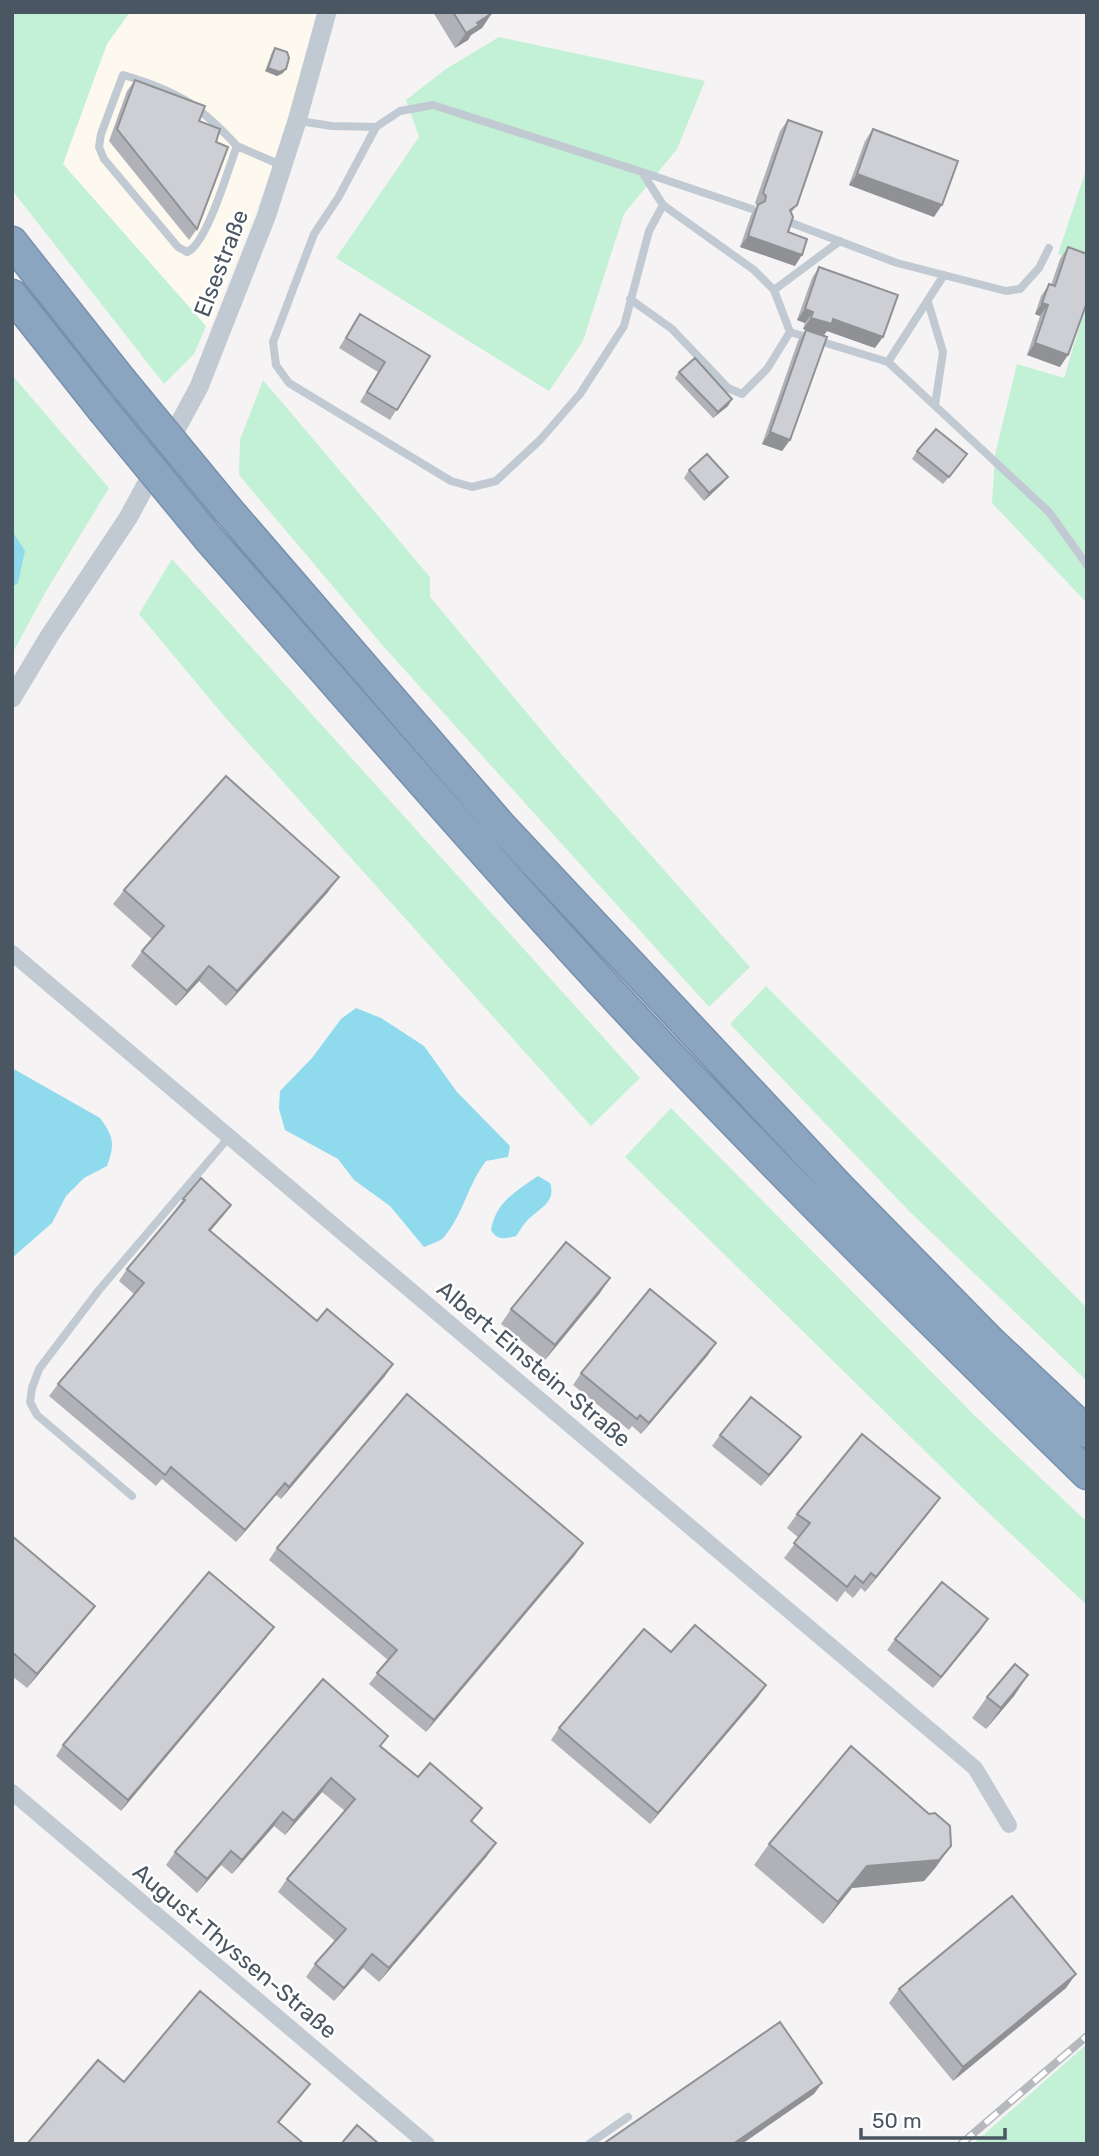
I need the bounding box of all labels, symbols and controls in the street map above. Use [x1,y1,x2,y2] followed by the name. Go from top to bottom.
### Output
[188,205,254,321] street label: Elsestraße
[431,1275,637,1453] street label: Albert-Einstein-Straße
[127,1857,343,2045] street label: August-Thyssen-Straße
[861,2096,1004,2140] scale bar
[872,2108,922,2133] text: 50 m

